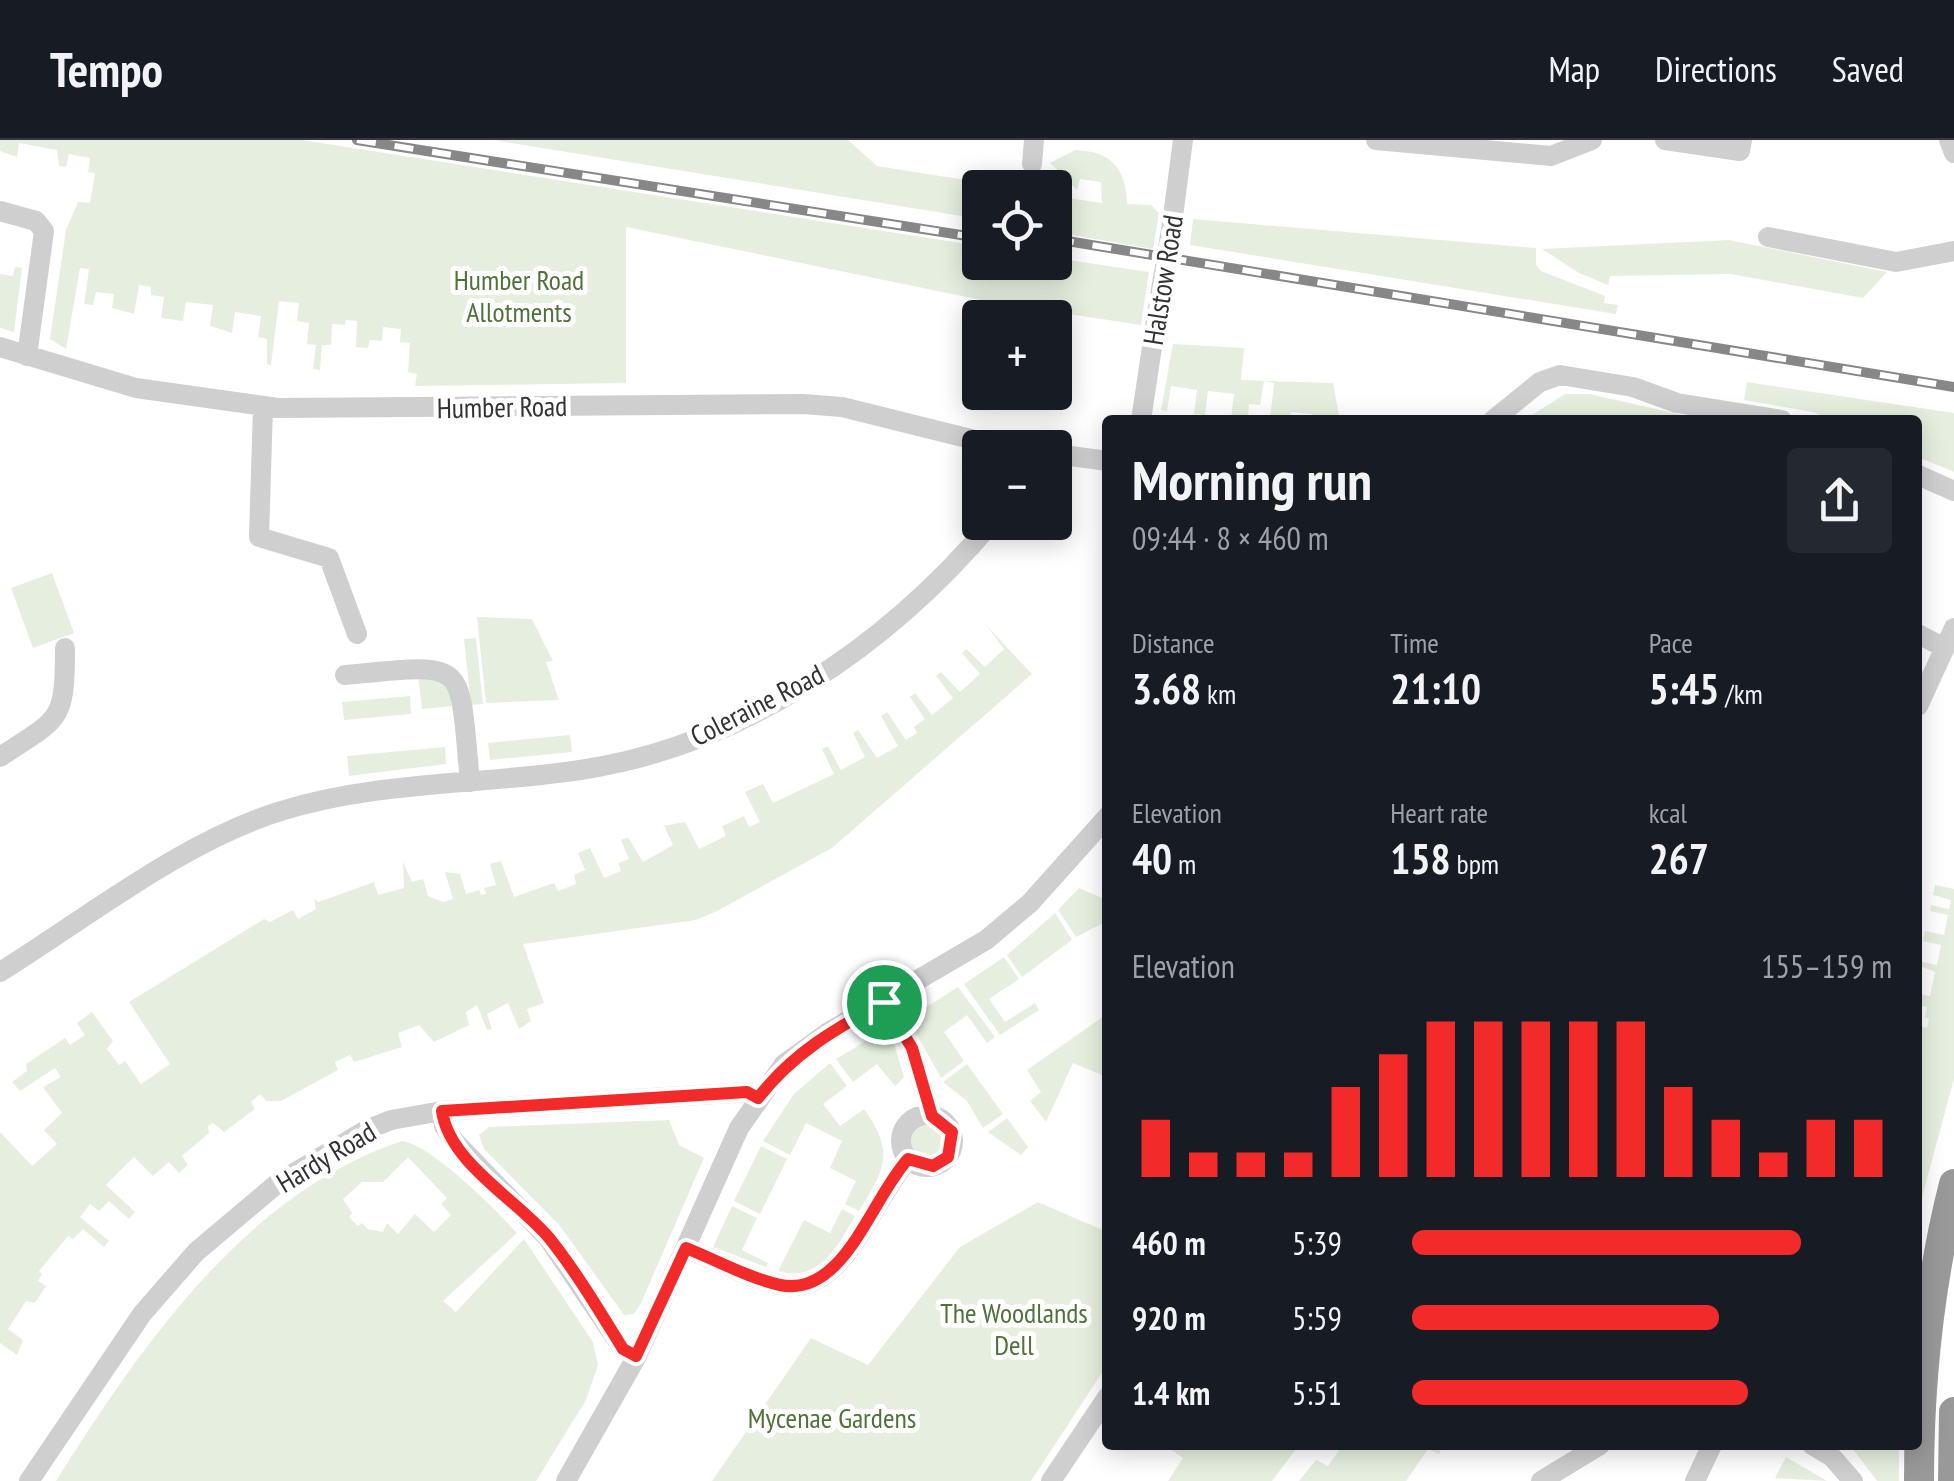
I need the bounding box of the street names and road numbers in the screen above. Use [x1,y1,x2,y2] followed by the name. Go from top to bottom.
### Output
[1134,212,1191,348] street label: Halstow Road
[436,387,568,426] street label: Humber Road
[684,655,830,754] street label: Coleraine Road
[269,1113,382,1201] street label: Hardy Road

